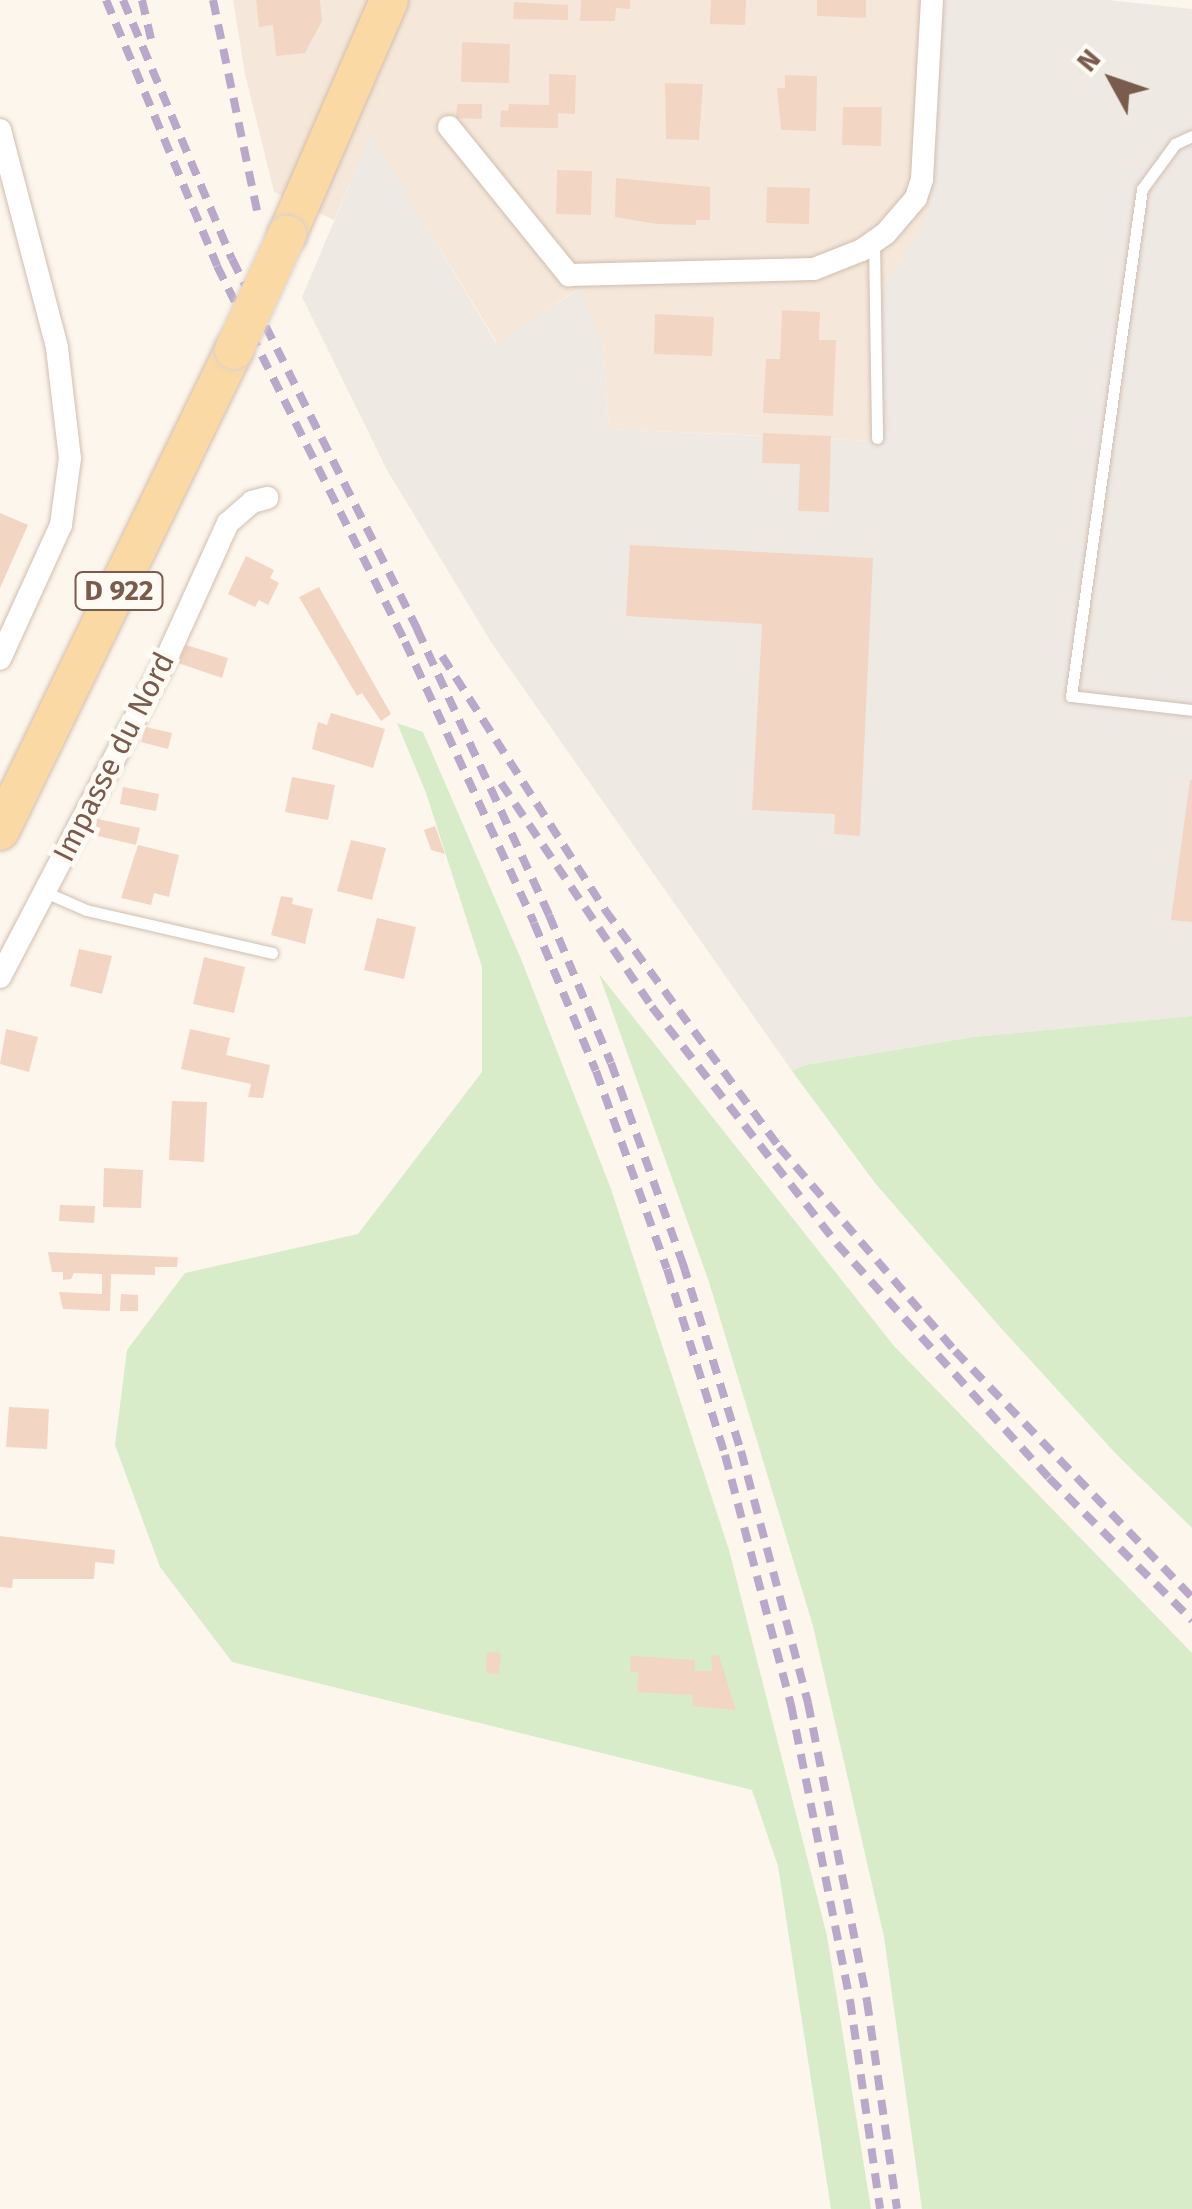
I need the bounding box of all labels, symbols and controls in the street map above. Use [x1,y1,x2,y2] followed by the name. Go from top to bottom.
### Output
[1062,30,1162,130] north arrow
[1070,43,1107,78] text: N
[74,568,164,614] road number: D 922
[46,646,182,868] street label: Impasse du Nord

